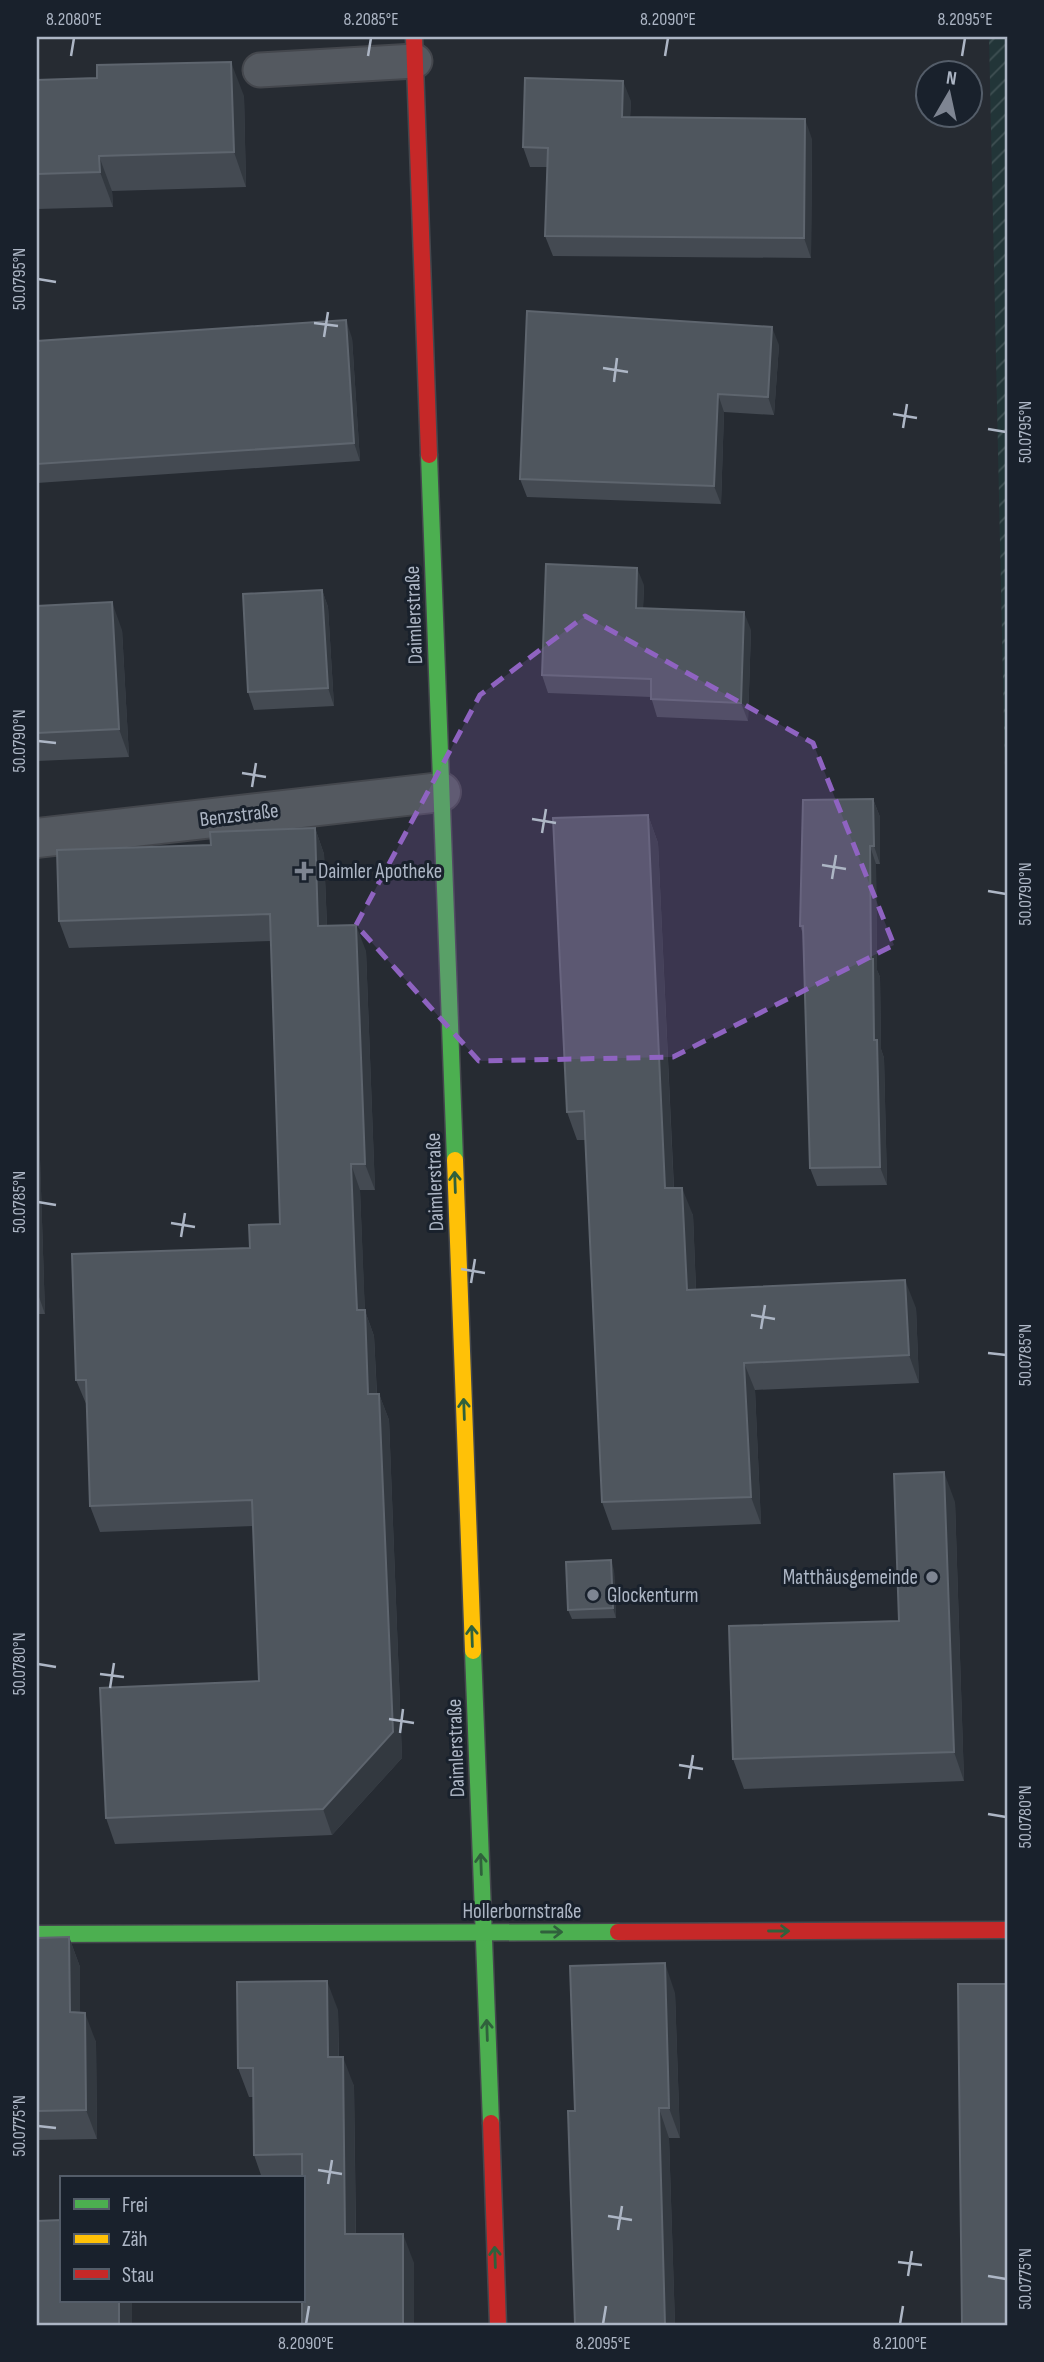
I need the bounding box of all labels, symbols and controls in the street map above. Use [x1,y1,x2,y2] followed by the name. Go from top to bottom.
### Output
[46,9,102,30] text: 8.2080°E
[343,9,399,30] text: 8.2085°E
[640,9,696,30] text: 8.2090°E
[937,9,993,30] text: 8.2095°E
[914,60,984,130] north arrow
[945,67,958,91] text: N
[9,248,30,310] text: 50.0795°N
[1015,401,1036,463] text: 50.0795°N
[400,565,428,665] street label: Daimlerstraße
[9,709,30,773] text: 50.0790°N
[198,798,280,832] street label: Benzstraße
[318,859,442,884] place label: Daimler Apotheke
[1015,862,1036,926] text: 50.0790°N
[296,863,312,879] marker: Daimler Apotheke
[421,1132,449,1232] street label: Daimlerstraße
[449,1170,462,1193] one-way arrow
[9,1171,30,1233] text: 50.0785°N
[1015,1324,1036,1386] text: 50.0785°N
[457,1398,471,1421] one-way arrow
[783,1565,918,1590] place label: Matthäusgemeinde
[924,1569,940,1585] marker: Matthäusgemeinde
[607,1583,699,1608] place label: Glockenturm
[585,1587,601,1603] marker: Glockenturm
[466,1625,479,1648] one-way arrow
[9,1632,30,1696] text: 50.0780°N
[442,1698,470,1798] street label: Daimlerstraße
[1015,1785,1036,1849] text: 50.0780°N
[474,1853,487,1876] one-way arrow
[462,1899,582,1924] street label: Hollerbornstraße
[767,1924,790,1938] one-way arrow
[540,1925,563,1939] one-way arrow
[480,2018,493,2041] one-way arrow
[9,2095,30,2157] text: 50.0775°N
[60,2176,304,2302] legend
[122,2193,148,2218] text: Frei
[122,2227,148,2252] text: Zäh
[489,2246,502,2269] one-way arrow
[1015,2248,1036,2310] text: 50.0775°N
[122,2263,154,2288] text: Stau
[278,2333,334,2354] text: 8.2090°E
[575,2333,631,2354] text: 8.2095°E
[873,2333,927,2354] text: 8.2100°E

